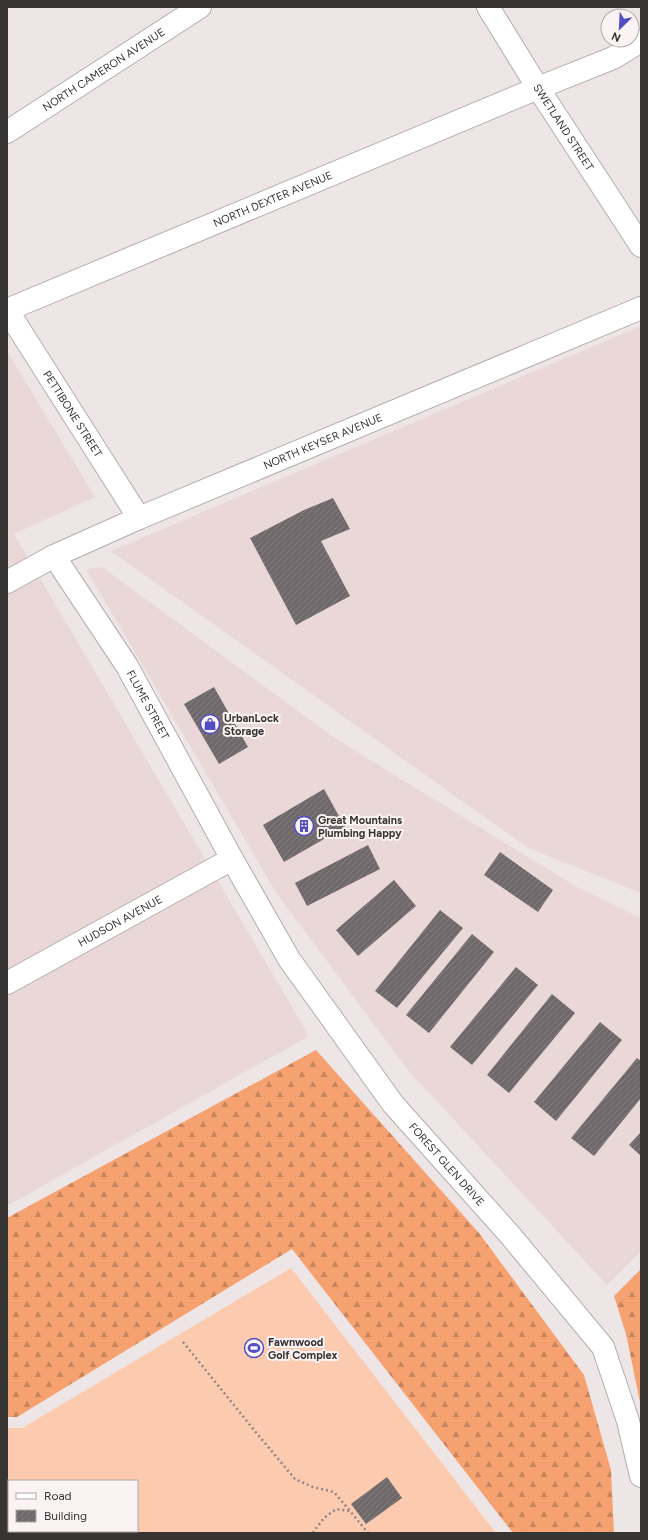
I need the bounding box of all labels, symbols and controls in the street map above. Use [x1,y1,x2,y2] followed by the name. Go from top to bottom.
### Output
[600,8,640,48] north arrow
[40,26,167,114] street label: NORTH CAMERON AVENUE
[610,29,623,44] text: N
[530,82,596,173] street label: SWETLAND STREET
[211,169,334,230] street label: NORTH DEXTER AVENUE
[40,368,105,460] street label: PETTIBONE STREET
[262,411,384,472] street label: NORTH KEYSER AVENUE
[123,668,172,742] street label: FLUME STREET
[224,712,279,738] place label: UrbanLock Storage
[199,713,221,735] shop icon: UrbanLock Storage
[318,814,402,840] place label: Great Mountains Plumbing Happy
[293,815,315,837] building icon: Great Mountains Plumbing Happy
[76,893,165,950] street label: HUDSON AVENUE
[406,1120,487,1209] street label: FOREST GLEN DRIVE
[268,1336,337,1362] place label: Fawnwood Golf Complex
[243,1337,265,1359] sports icon: Fawnwood Golf Complex
[8,1480,138,1532] legend
[44,1489,72,1503] text: Road
[44,1509,87,1523] text: Building

